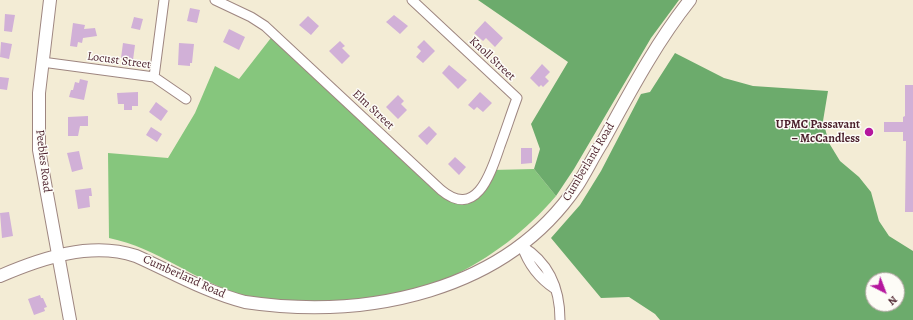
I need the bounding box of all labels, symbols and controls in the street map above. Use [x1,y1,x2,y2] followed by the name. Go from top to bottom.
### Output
[466,34,518,84] street label: Knoll Street
[86,49,152,73] street label: Locust Street
[349,87,397,133] street label: Elm Street
[776,118,860,146] place label: UPMC Passavant – McCandless
[560,120,618,204] street label: Cumberland Road
[863,126,875,138] marker: UPMC Passavant – McCandless
[32,129,54,193] street label: Peebles Road
[140,252,228,302] street label: Cumberland Road
[865,272,905,312] north arrow
[885,292,901,309] text: N

